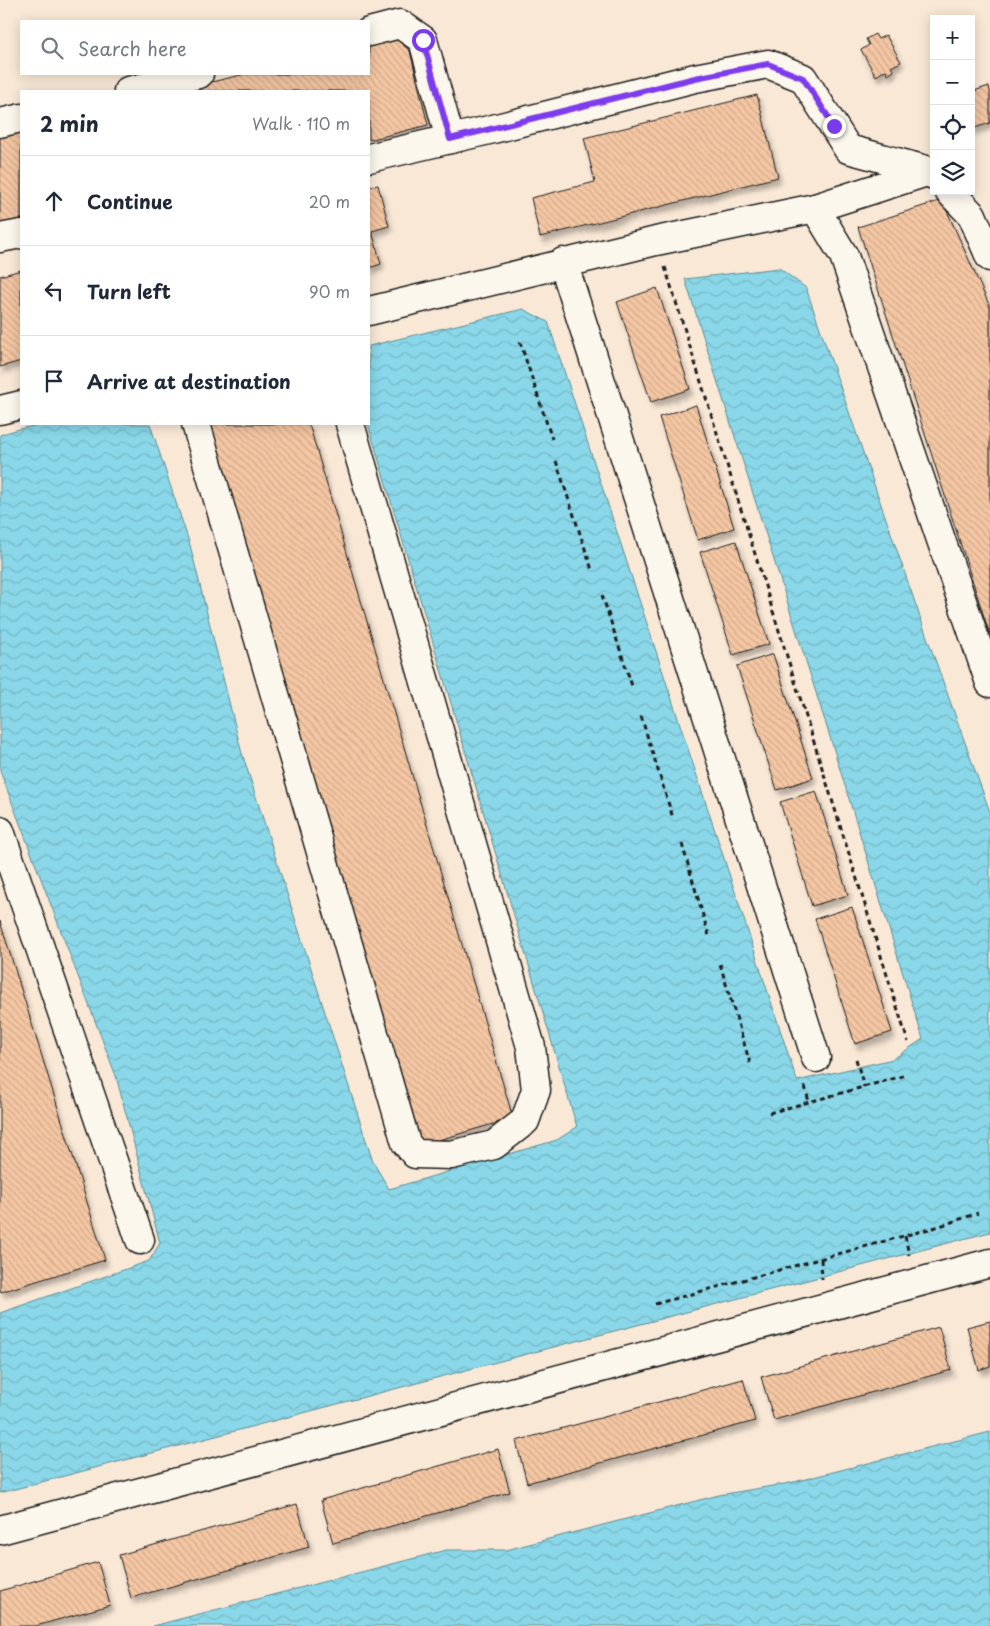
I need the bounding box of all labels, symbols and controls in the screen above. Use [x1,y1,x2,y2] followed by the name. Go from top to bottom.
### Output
[930,15,975,195] map controls
[930,15,975,60] button: +
[20,20,370,75] search box
[412,29,435,52] route start
[38,34,66,62] icon: search
[78,34,187,62] text: Search here
[930,60,975,105] button: −
[930,105,975,150] button: locate
[40,107,99,139] text: 2 min
[252,111,350,135] text: Walk · 110 m
[823,115,846,138] route end
[930,150,975,195] button: layers
[40,187,68,215] icon: ahead
[87,187,173,215] text: Continue
[309,189,350,213] text: 20 m
[40,277,68,305] icon: left
[87,277,171,305] text: Turn left
[309,279,350,303] text: 90 m
[40,367,68,395] icon: arrive
[87,367,291,395] text: Arrive at destination

